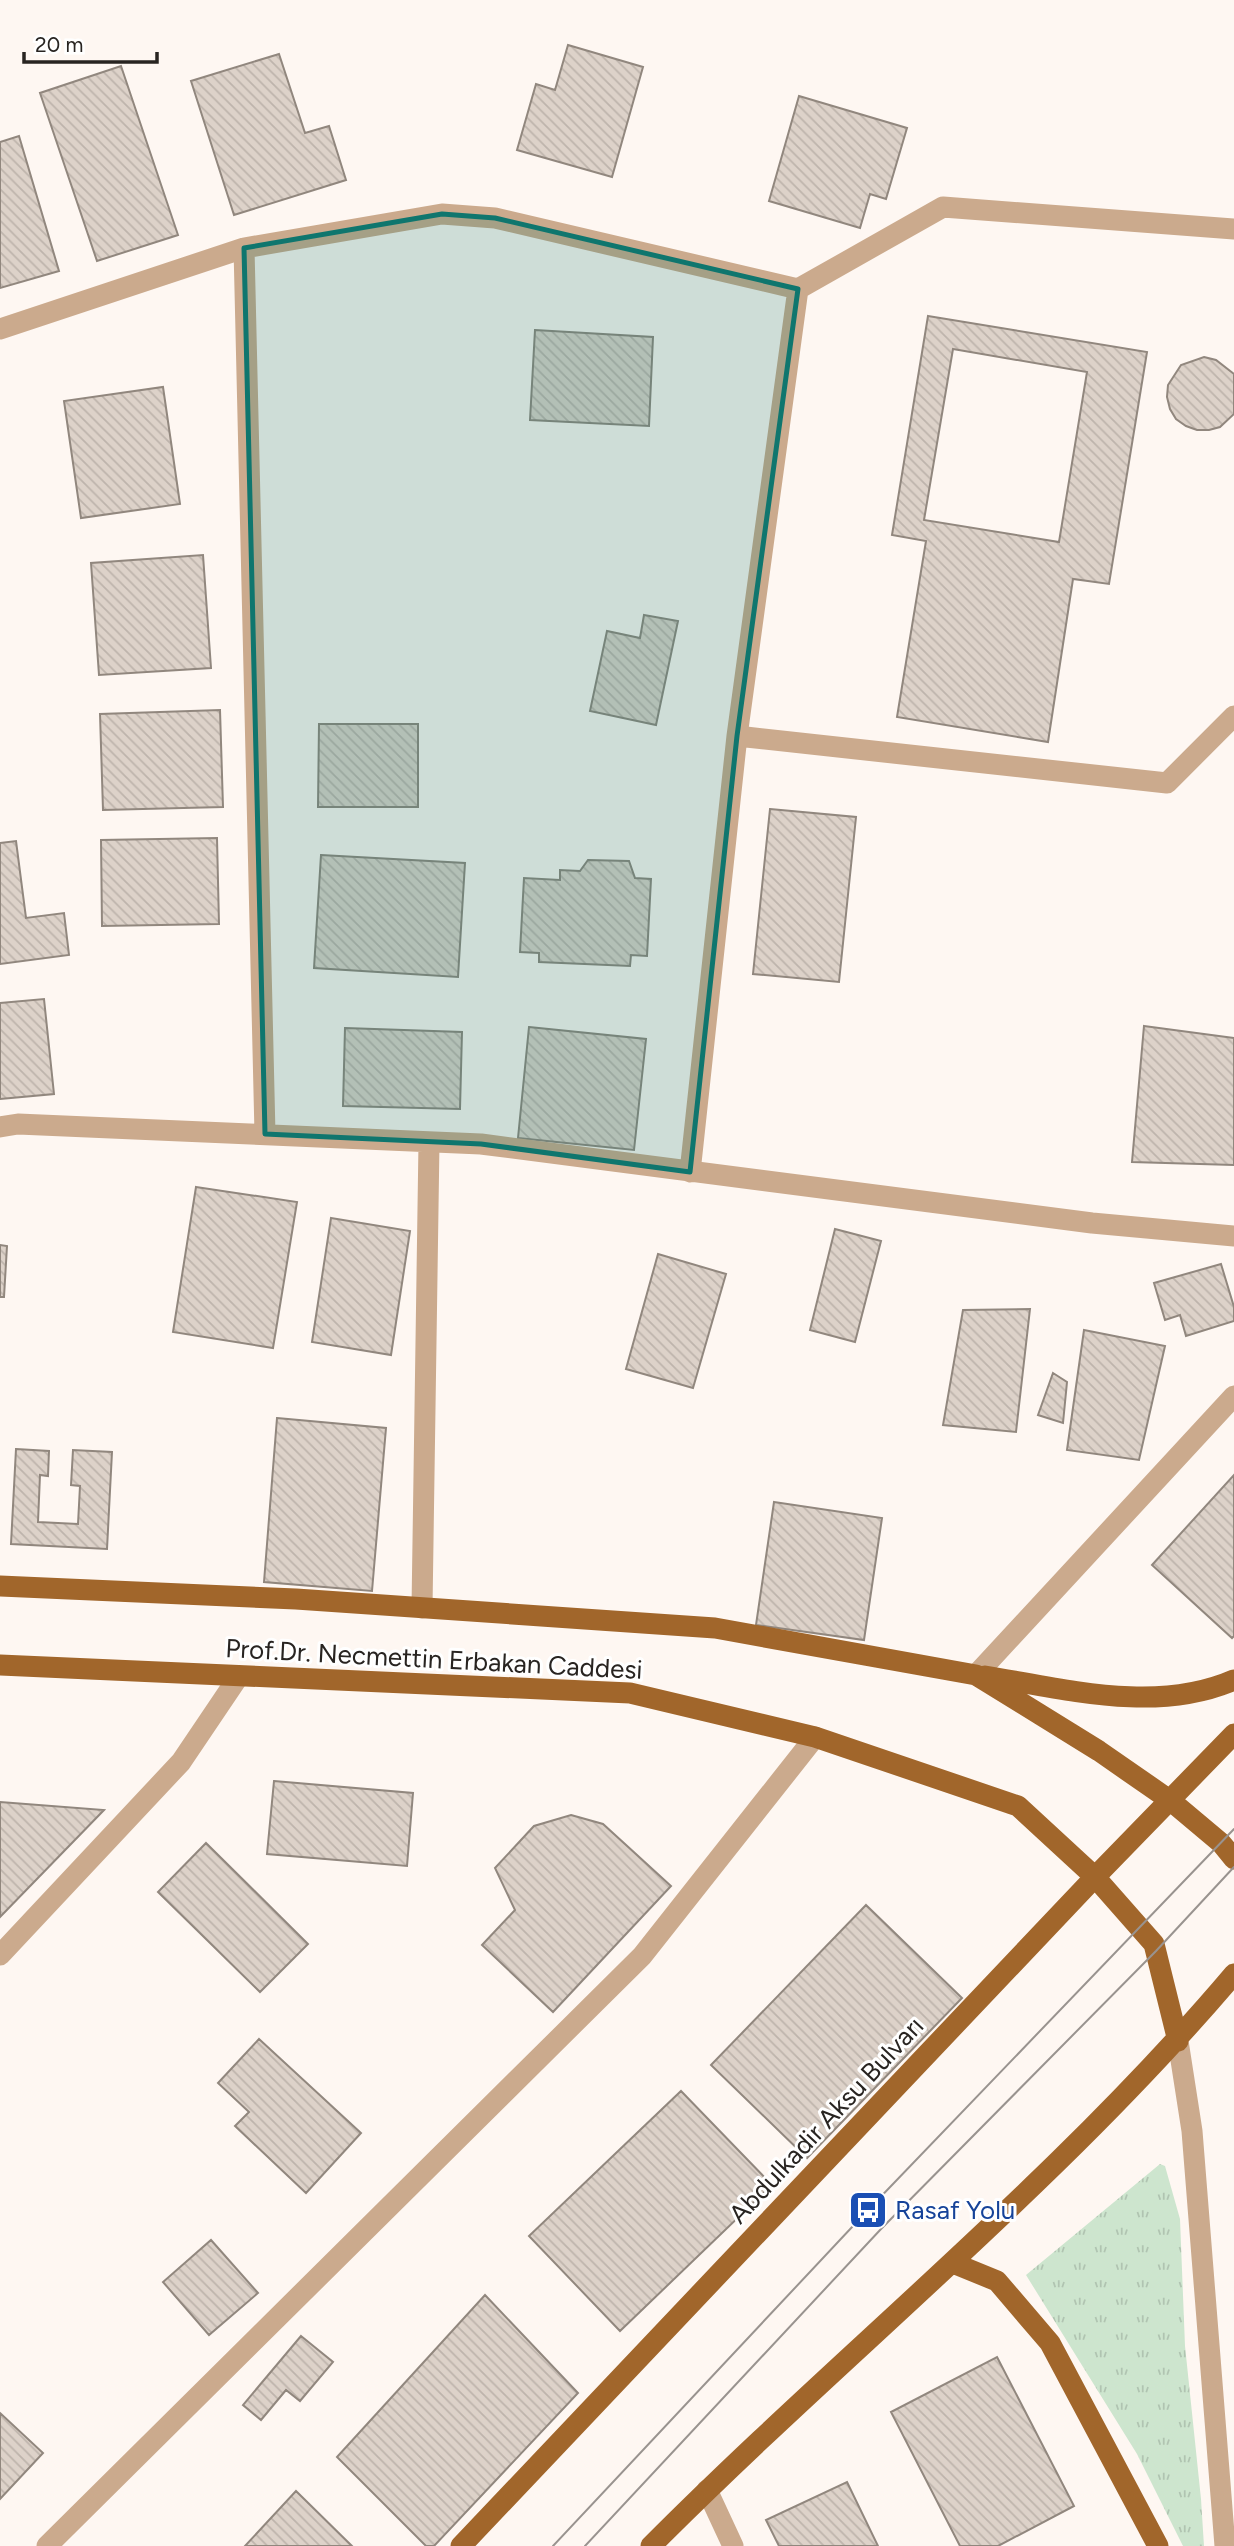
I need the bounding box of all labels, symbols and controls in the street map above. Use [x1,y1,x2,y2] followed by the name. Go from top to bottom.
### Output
[24,21,158,65] scale bar
[35,32,83,57] text: 20 m
[225,1632,643,1686] street label: Prof.Dr. Necmettin Erbakan Caddesi
[722,2010,930,2230] street label: Abdulkadir Aksu Bulvarı
[847,2189,889,2231] bus stop icon: Rasaf Yolu
[895,2194,1015,2226] place label: Rasaf Yolu

